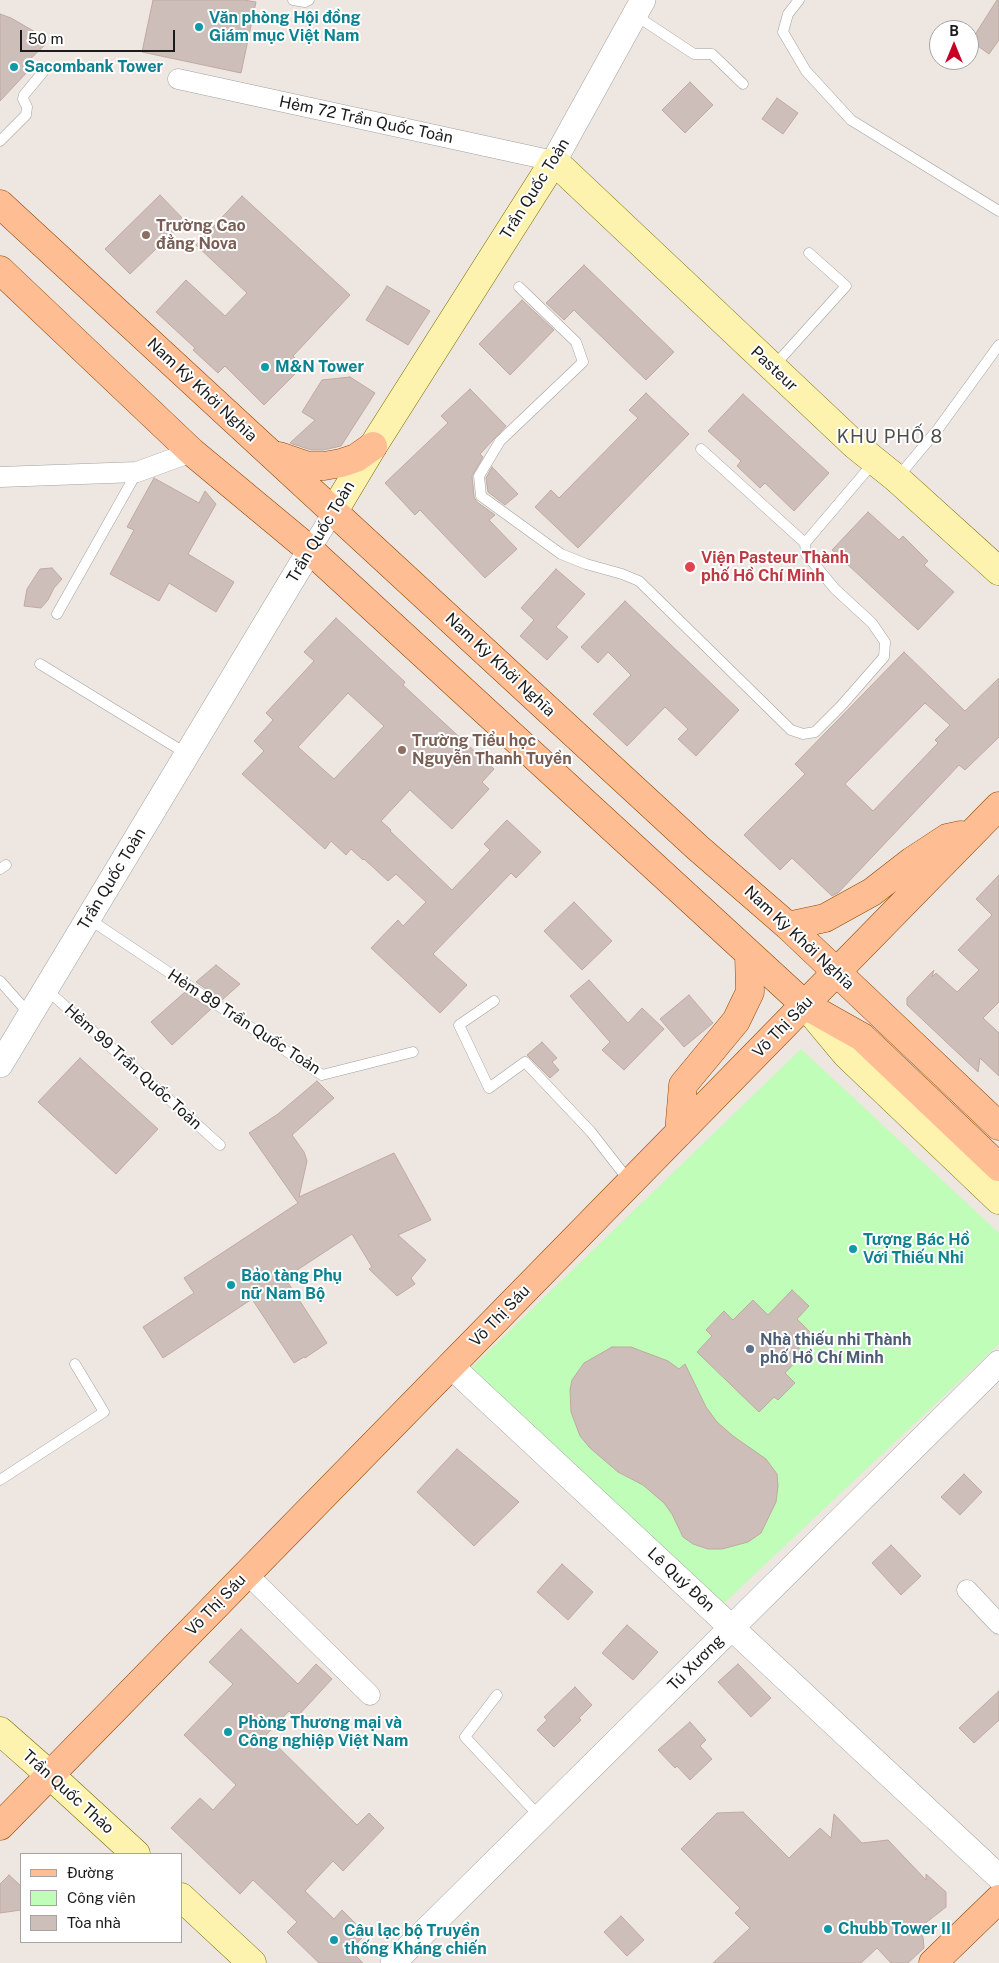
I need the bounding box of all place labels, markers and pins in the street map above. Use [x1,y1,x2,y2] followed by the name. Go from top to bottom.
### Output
[209,8,361,46] place label: Văn phòng Hội đồng Giám mục Việt Nam
[193,21,205,33] marker: Văn phòng Hội đồng Giám mục Việt Nam
[24,57,163,77] place label: Sacombank Tower
[8,61,20,73] marker: Sacombank Tower
[156,216,246,254] place label: Trường Cao đẳng Nova
[140,229,152,241] marker: Trường Cao đẳng Nova
[275,357,364,377] place label: M&N Tower
[259,361,271,373] marker: M&N Tower
[701,548,849,586] place label: Viện Pasteur Thành phố Hồ Chí Minh
[683,560,697,574] marker: Viện Pasteur Thành phố Hồ Chí Minh
[412,731,572,769] place label: Trường Tiểu học Nguyễn Thanh Tuyền
[396,744,408,756] marker: Trường Tiểu học Nguyễn Thanh Tuyền
[863,1230,970,1268] place label: Tượng Bác Hồ Với Thiếu Nhi
[847,1243,859,1255] marker: Tượng Bác Hồ Với Thiếu Nhi
[241,1266,342,1304] place label: Bảo tàng Phụ nữ Nam Bộ
[225,1279,237,1291] marker: Bảo tàng Phụ nữ Nam Bộ
[760,1330,911,1368] place label: Nhà thiếu nhi Thành phố Hồ Chí Minh
[744,1343,756,1355] marker: Nhà thiếu nhi Thành phố Hồ Chí Minh
[238,1713,408,1751] place label: Phòng Thương mại và Công nghiệp Việt Nam
[222,1726,234,1738] marker: Phòng Thương mại và Công nghiệp Việt Nam
[838,1919,951,1939] place label: Chubb Tower II
[344,1921,487,1959] place label: Câu lạc bộ Truyền thống Kháng chiến
[822,1923,834,1935] marker: Chubb Tower II
[328,1934,340,1946] marker: Câu lạc bộ Truyền thống Kháng chiến

